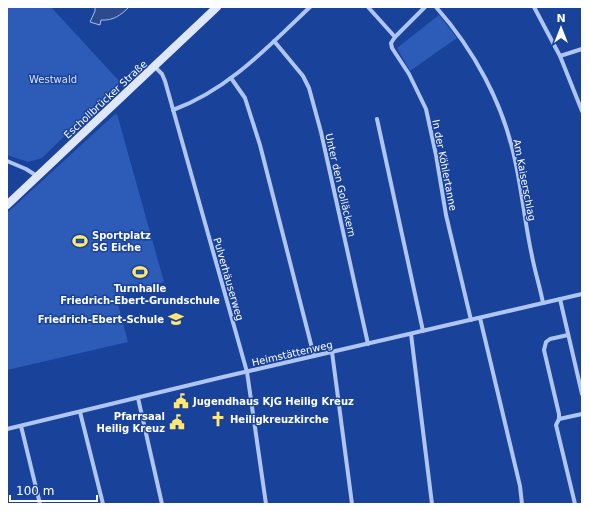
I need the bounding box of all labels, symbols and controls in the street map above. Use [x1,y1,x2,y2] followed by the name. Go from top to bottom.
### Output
[541,8,581,48] north arrow
[556,12,566,25] text: N
[62,58,149,141] street label: Eschollbrücker Straße
[29,74,77,85] park label: Westwald
[430,119,459,212] street label: In der Köhlertanne
[323,132,358,238] street label: Unter den Golläckern
[511,138,538,222] street label: Am Kaiserschlag
[92,230,151,253] place label: Sportplatz SG Eiche
[71,232,89,250] sports icon: Sportplatz SG Eiche
[211,236,246,322] street label: Pulverhäuserweg
[131,263,149,281] sports icon: Turnhalle Friedrich-Ebert-Grundschule
[60,283,220,306] place label: Turnhalle Friedrich-Ebert-Grundschule
[167,310,185,328] school or university icon: Friedrich-Ebert-Schule
[38,314,164,325] place label: Friedrich-Ebert-Schule
[251,339,334,368] street label: Heimstättenweg
[172,392,190,410] public building icon: Jugendhaus KjG Heilig Kreuz
[192,396,354,407] place label: Jugendhaus KjG Heilig Kreuz
[209,410,227,428] church icon: Heiligkreuzkirche
[97,411,165,434] place label: Pfarrsaal Heilig Kreuz
[168,413,186,431] public building icon: Pfarrsaal Heilig Kreuz
[230,414,329,425] place label: Heiligkreuzkirche
[10,477,97,503] scale bar
[16,484,54,498] text: 100 m

